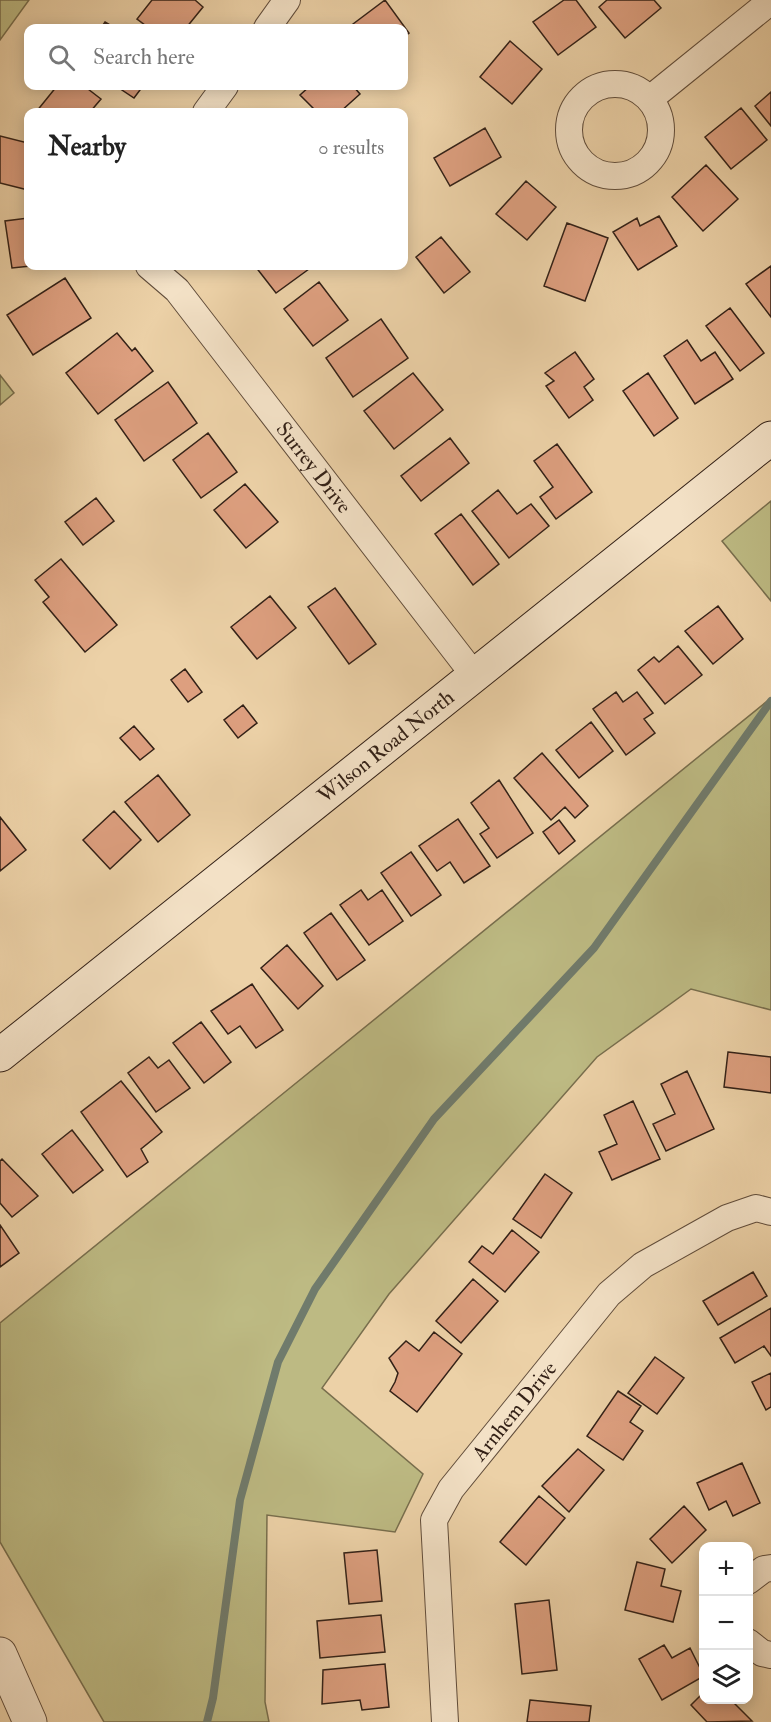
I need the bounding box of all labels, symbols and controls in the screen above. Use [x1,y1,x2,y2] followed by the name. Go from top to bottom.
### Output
[24,24,408,90] search box
[45,41,78,74] icon: search
[93,43,195,71] text: Search here
[48,131,126,163] text: Nearby
[318,135,384,160] text: 0 results
[270,416,358,519] street label: Surrey Drive
[311,684,459,810] street label: Wilson Road North
[465,1356,563,1467] street label: Arnhem Drive
[699,1542,753,1704] map controls
[699,1542,753,1596] button: +
[699,1596,753,1650] button: −
[699,1650,753,1704] button: layers

